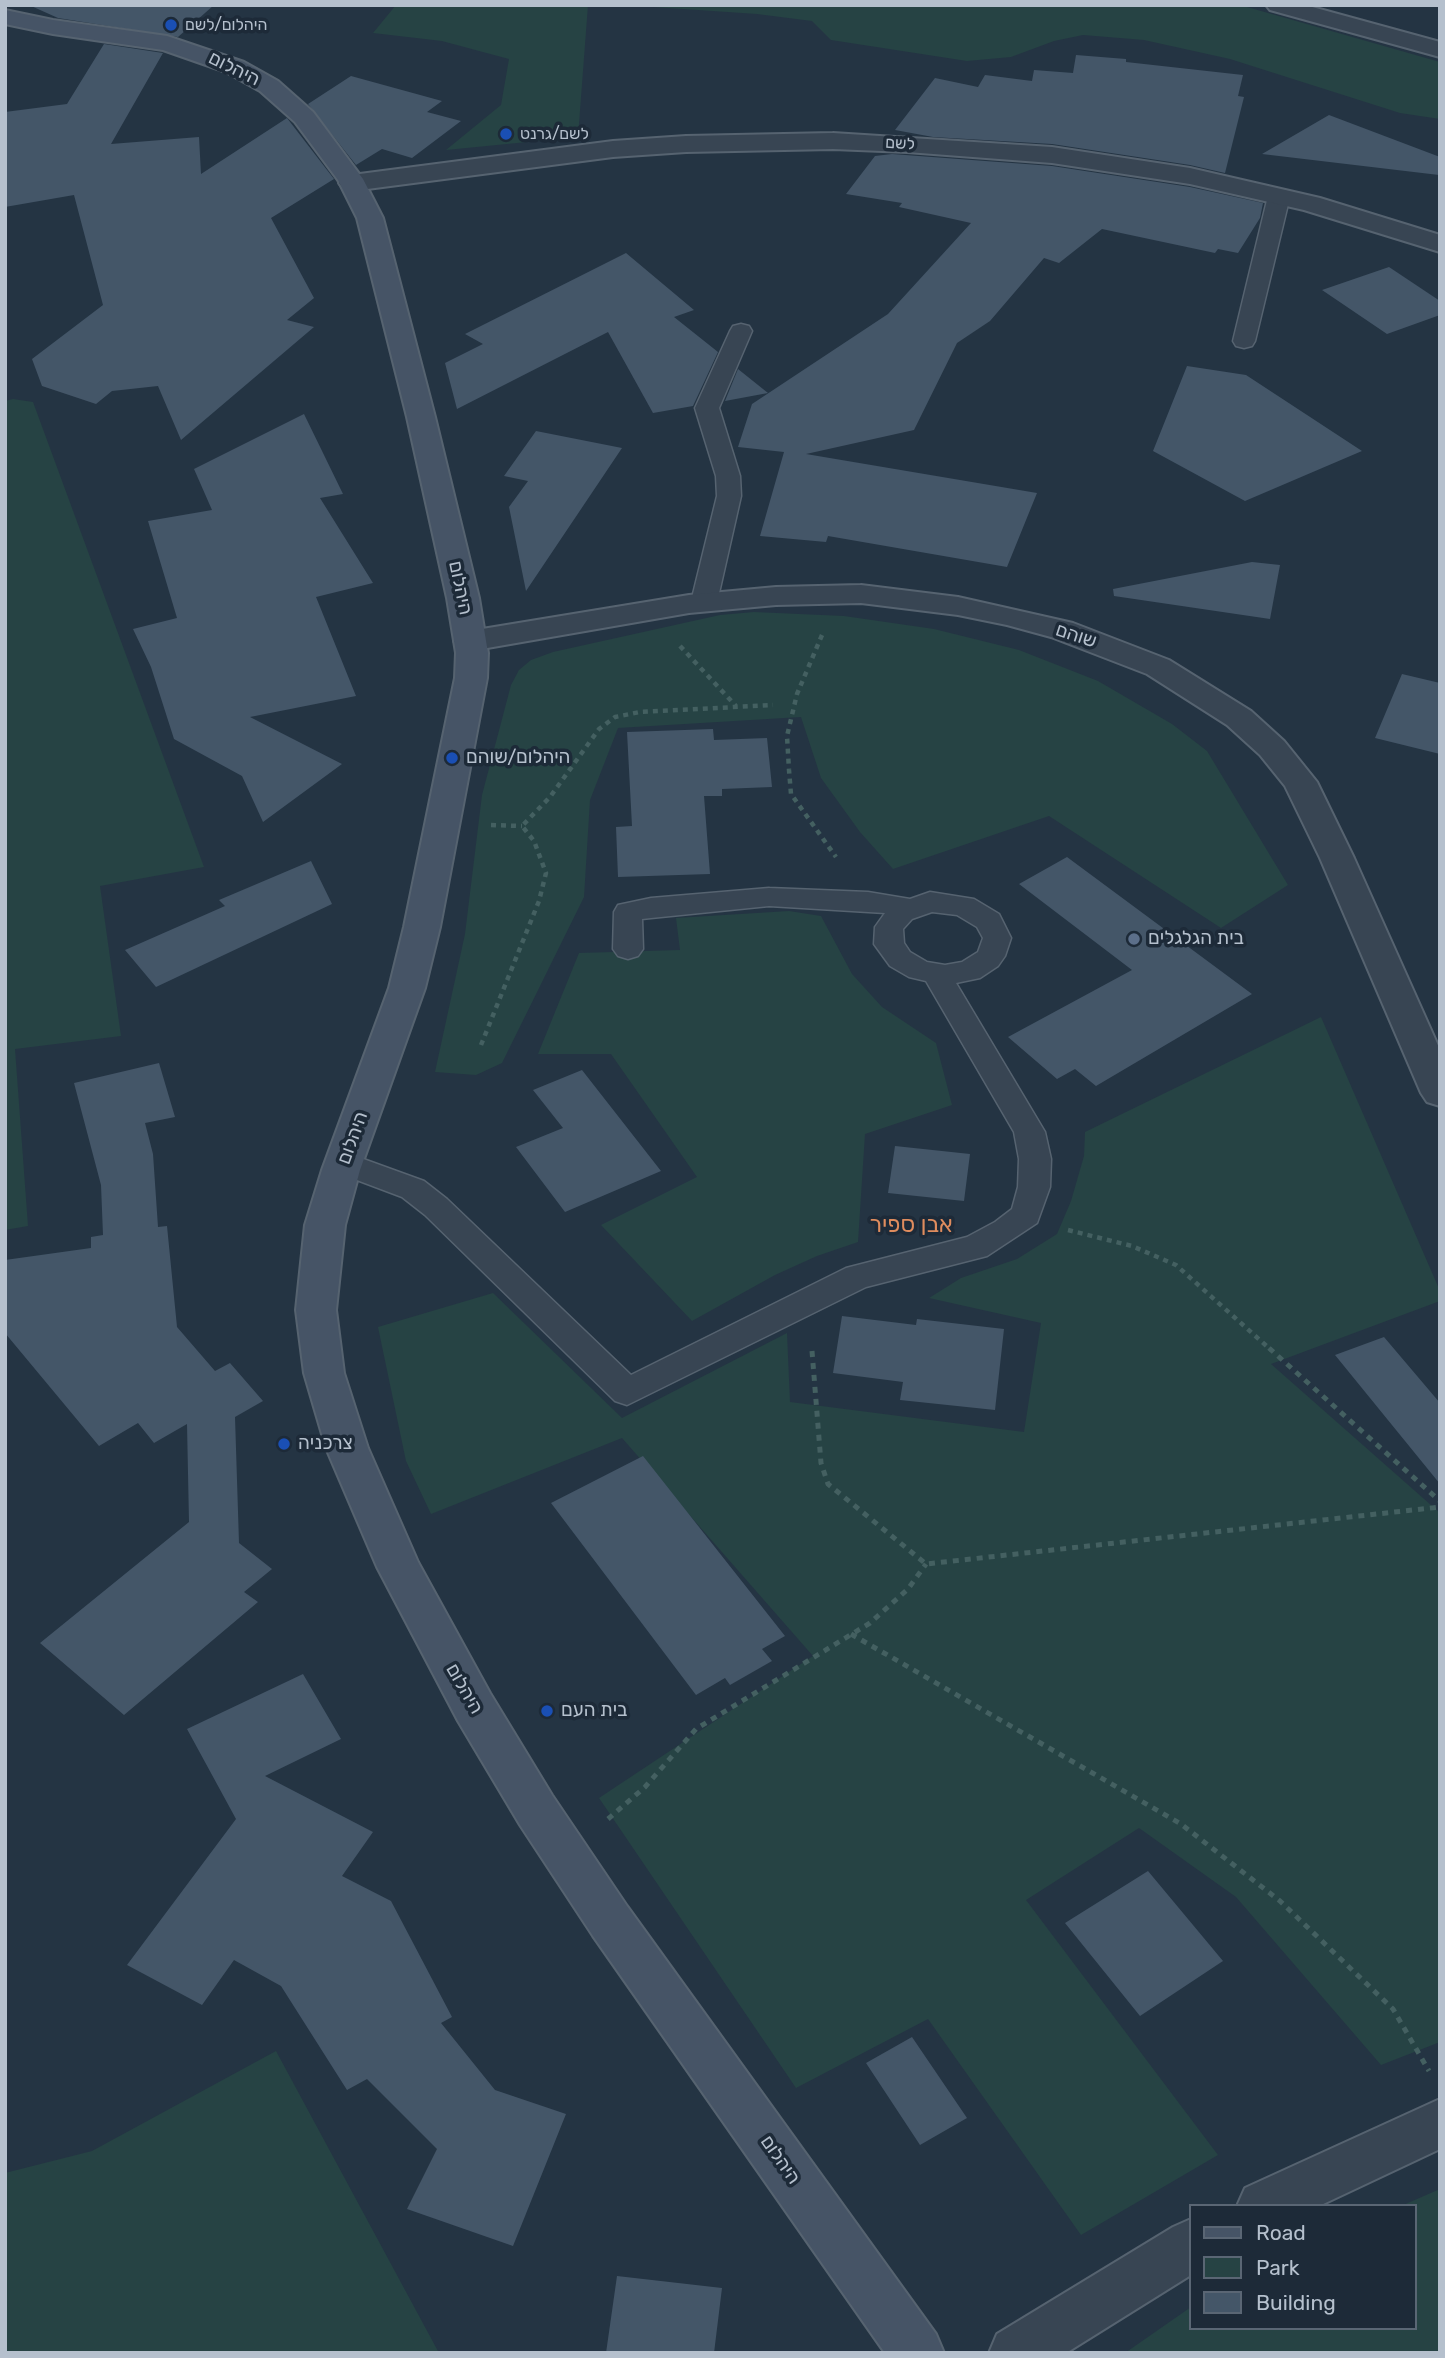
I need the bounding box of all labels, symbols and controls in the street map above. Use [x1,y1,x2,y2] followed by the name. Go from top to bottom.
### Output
[185,15,267,35] place label: היהלום/לשם
[163,17,179,33] marker: היהלום/לשם
[205,47,263,91] street label: היהלום
[520,124,589,144] place label: לשם/גרנט
[498,126,514,142] marker: לשם/גרנט
[885,134,915,154] street label: לשם
[443,559,477,617] street label: היהלום
[1053,619,1099,653] street label: שוהם
[466,747,570,769] place label: היהלום/שוהם
[444,750,460,766] marker: היהלום/שוהם
[1148,928,1244,950] place label: בית הגלגלים
[1126,931,1142,947] marker: בית הגלגלים
[333,1109,373,1167] street label: היהלום
[870,1211,952,1239] district label: אבן ספיר
[298,1433,353,1455] place label: צרכניה
[276,1436,292,1452] marker: צרכניה
[441,1660,487,1718] street label: היהלום
[561,1700,627,1722] place label: בית העם
[539,1703,555,1719] marker: בית העם
[755,2131,805,2189] street label: היהלום
[1190,2204,1417,2330] legend
[1256,2220,1306,2245] text: Road
[1256,2255,1300,2280] text: Park
[1256,2290,1336,2315] text: Building

